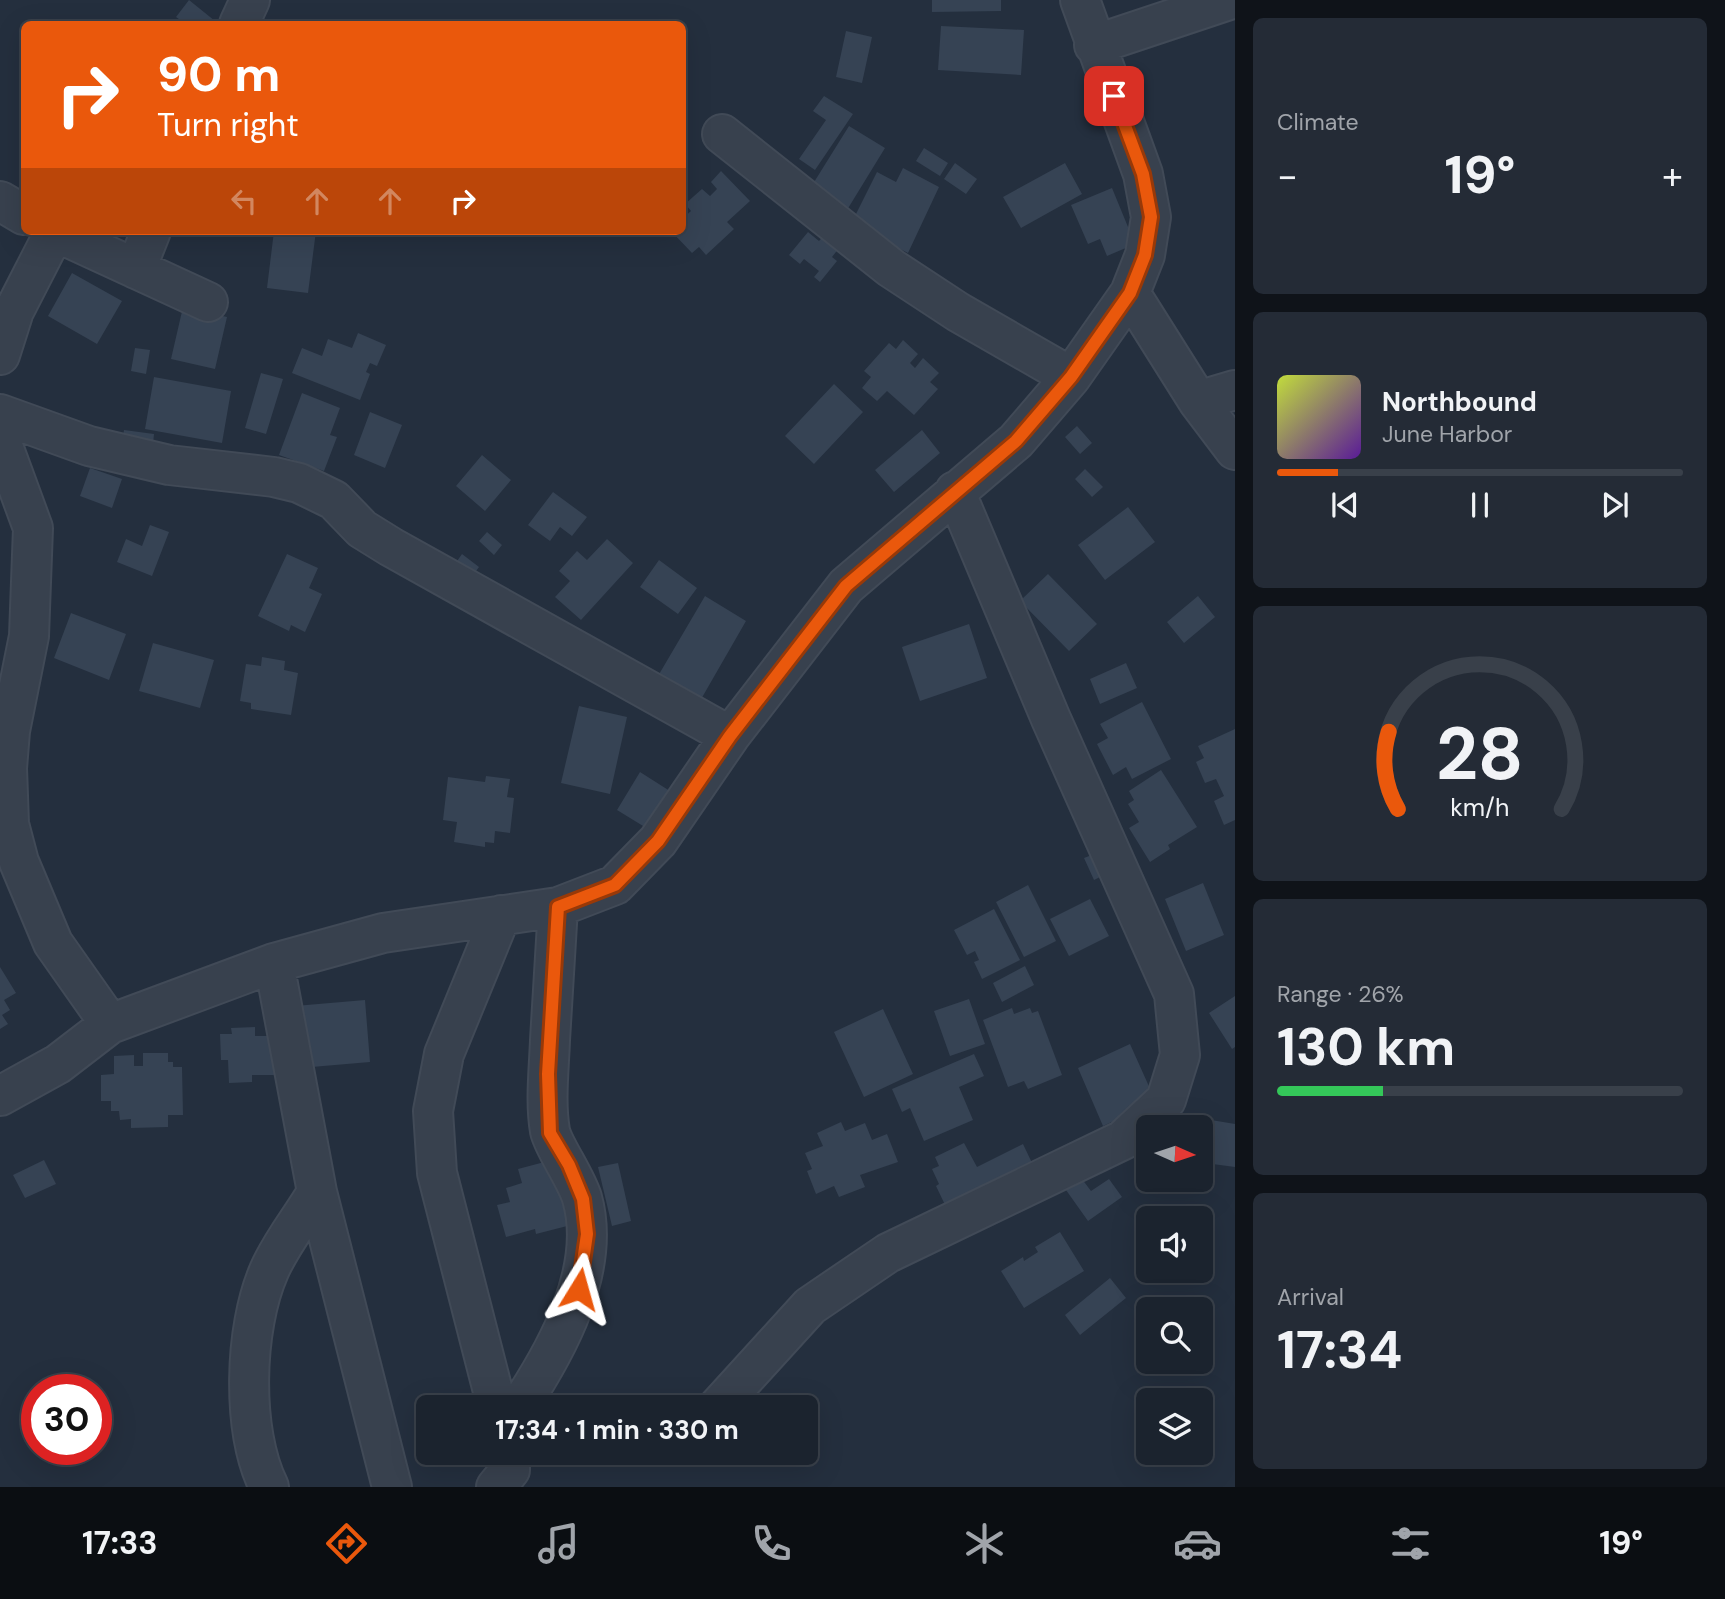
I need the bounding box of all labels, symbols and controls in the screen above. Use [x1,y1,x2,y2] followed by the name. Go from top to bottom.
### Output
[157,42,280,106] text: 90 m
[42,49,133,140] icon: right
[1084,66,1144,126] pin
[1095,77,1133,115] icon: arrive
[157,104,299,146] text: Turn right
[1277,107,1359,137] text: Climate
[1445,141,1515,209] text: 19°
[1277,151,1298,201] text: −
[1662,151,1683,201] text: +
[225,182,263,220] icon: left
[298,182,336,220] icon: ahead
[371,182,409,220] icon: ahead
[444,182,482,220] icon: right
[1382,385,1537,419] text: Northbound
[1382,419,1512,449] text: June Harbor
[1326,486,1364,524] icon: previous
[1461,486,1499,524] icon: pause
[1596,486,1634,524] icon: next
[1436,708,1524,803] text: 28
[1450,791,1510,824] text: km/h
[1277,979,1404,1009] text: Range · 26%
[1277,1013,1455,1081] text: 130 km
[1136,1115,1213,1192] north arrow
[1136,1115,1213,1465] map controls
[1136,1206,1213,1283] button: sound
[542,1252,616,1326] position arrow
[1277,1282,1344,1312] text: Arrival
[1136,1297,1213,1374] button: search
[1277,1316,1402,1384] text: 17:34
[21,1374,112,1465] speed limit sign: 30
[1136,1388,1213,1465] button: layers
[495,1413,739,1447] text: 17:34 · 1 min · 330 m
[322,1519,371,1568] icon: directions
[534,1519,583,1568] icon: music
[747,1519,796,1568] icon: phone
[960,1519,1009,1568] icon: climate
[1173,1519,1222,1568] icon: car
[1386,1519,1435,1568] icon: filters
[82,1522,158,1564] text: 17:33
[1599,1522,1643,1564] text: 19°

